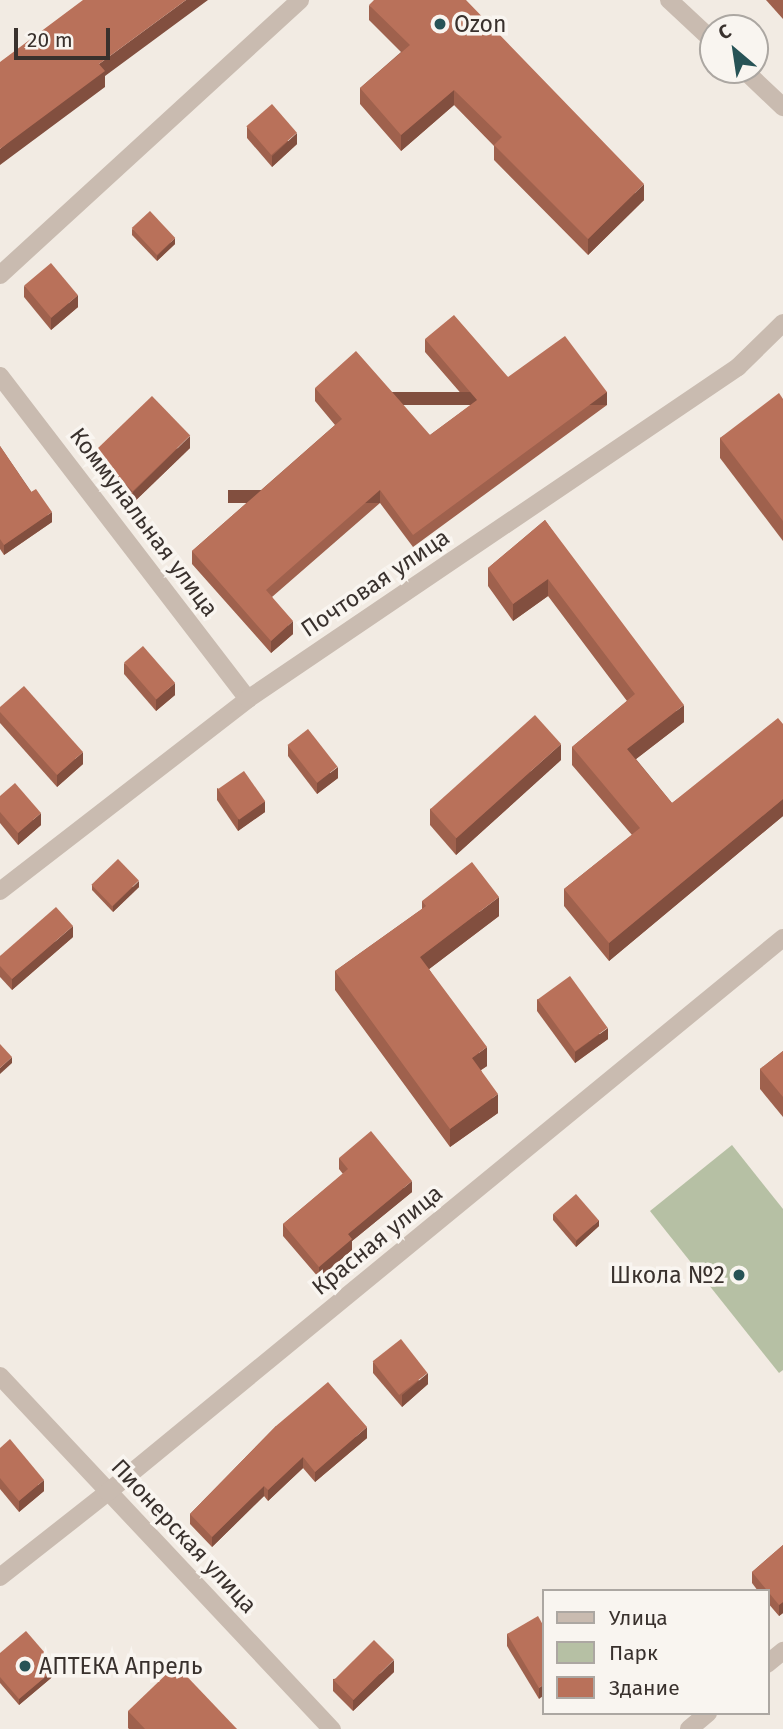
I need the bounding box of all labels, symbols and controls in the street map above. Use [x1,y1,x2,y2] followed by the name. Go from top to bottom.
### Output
[454,10,506,38] place label: Ozon
[18,14,114,58] scale bar
[699,14,769,84] north arrow
[432,16,448,32] marker: Ozon
[714,19,735,45] text: С
[27,27,73,53] text: 20 m
[64,422,224,622] street label: Коммунальная улица
[296,523,454,643] street label: Почтовая улица
[306,1179,448,1301] street label: Красная улица
[610,1261,725,1289] place label: Школа №2
[731,1267,747,1283] marker: Школа №2
[106,1453,262,1619] street label: Пионерская улица
[542,1589,769,1715] legend
[609,1605,668,1631] text: Улица
[609,1640,658,1666] text: Парк
[39,1652,203,1680] place label: АПТЕКА Апрель
[17,1658,33,1674] marker: АПТЕКА Апрель
[609,1675,680,1701] text: Здание

